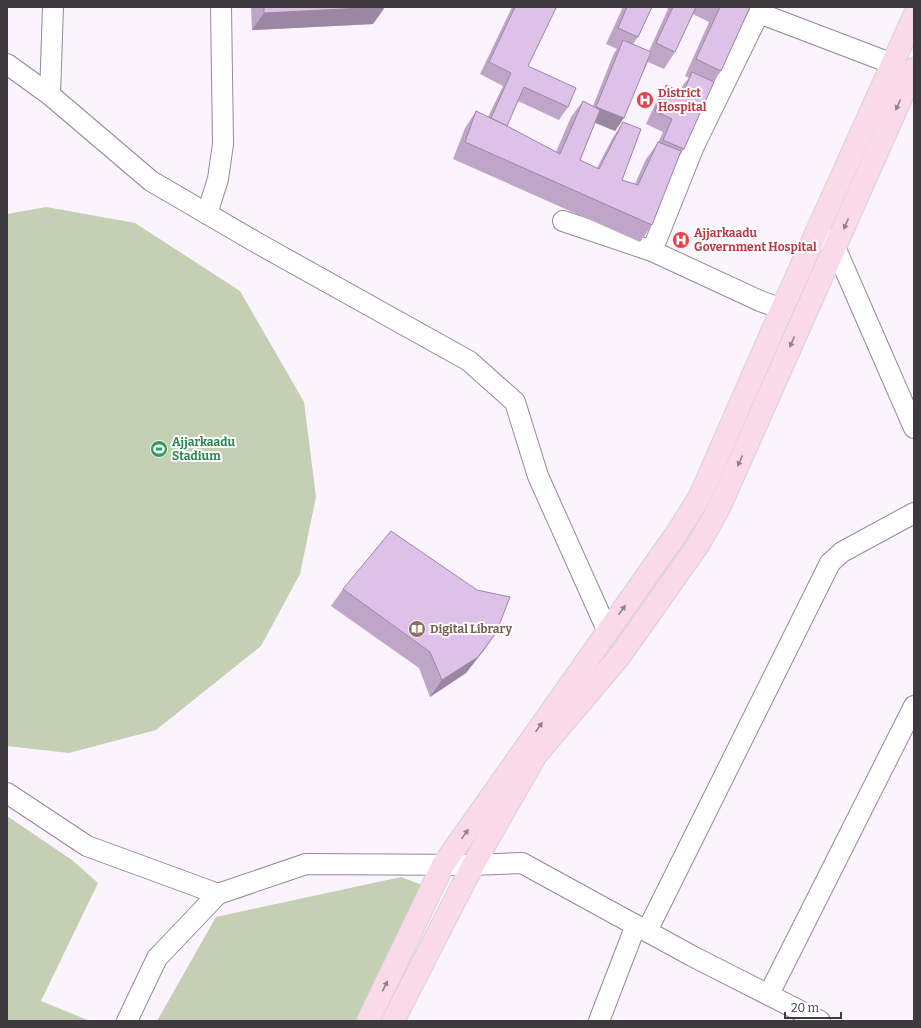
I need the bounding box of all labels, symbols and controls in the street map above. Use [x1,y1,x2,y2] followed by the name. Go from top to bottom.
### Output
[658,86,707,114] place label: District Hospital
[635,90,655,110] hospital icon: District Hospital
[895,99,901,110] one-way arrow
[842,218,848,230] one-way arrow
[694,226,817,254] place label: Ajjarkaadu Government Hospital
[671,230,691,250] hospital icon: Ajjarkaadu Government Hospital
[789,337,795,349] one-way arrow
[172,435,235,463] place label: Ajjarkaadu Stadium
[149,439,169,459] sports icon: Ajjarkaadu Stadium
[737,456,743,467] one-way arrow
[618,604,626,615] one-way arrow
[407,619,427,639] library icon: Digital Library
[430,622,512,636] place label: Digital Library
[535,722,543,733] one-way arrow
[461,829,469,839] one-way arrow
[382,980,388,992] one-way arrow
[785,994,841,1020] scale bar
[791,1001,820,1015] text: 20 m

